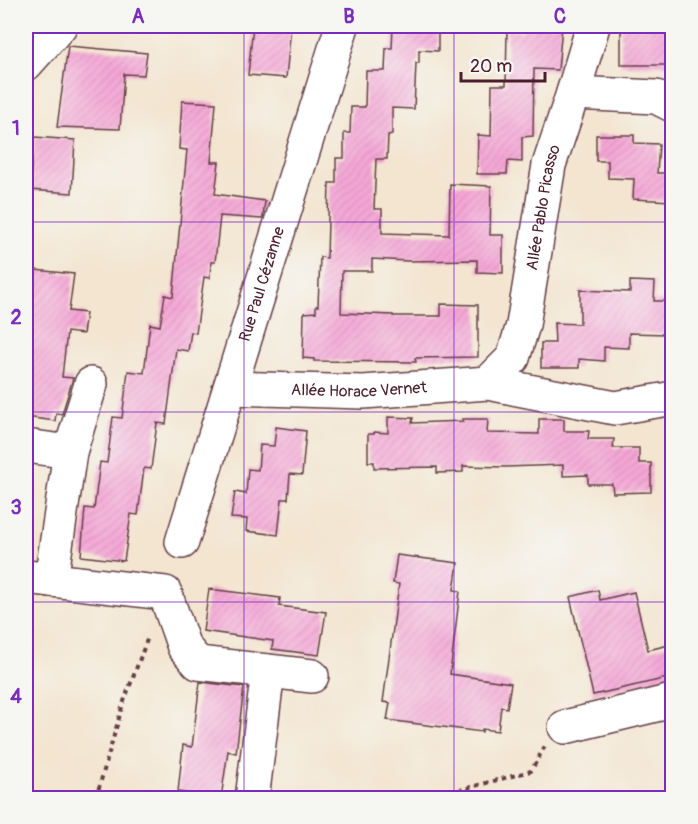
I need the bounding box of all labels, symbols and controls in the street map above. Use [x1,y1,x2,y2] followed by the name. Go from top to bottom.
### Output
[132,4,145,29] text: A
[343,4,355,29] text: B
[554,4,566,29] text: C
[461,45,545,83] scale bar
[470,55,512,78] text: 20 m
[12,116,20,141] text: 1
[522,142,565,272] street label: Allée Pablo Picasso
[235,224,289,344] street label: Rue Paul Cézanne
[10,305,22,330] text: 2
[291,377,428,402] street label: Allée Horace Vernet
[10,495,22,520] text: 3
[10,684,22,709] text: 4

